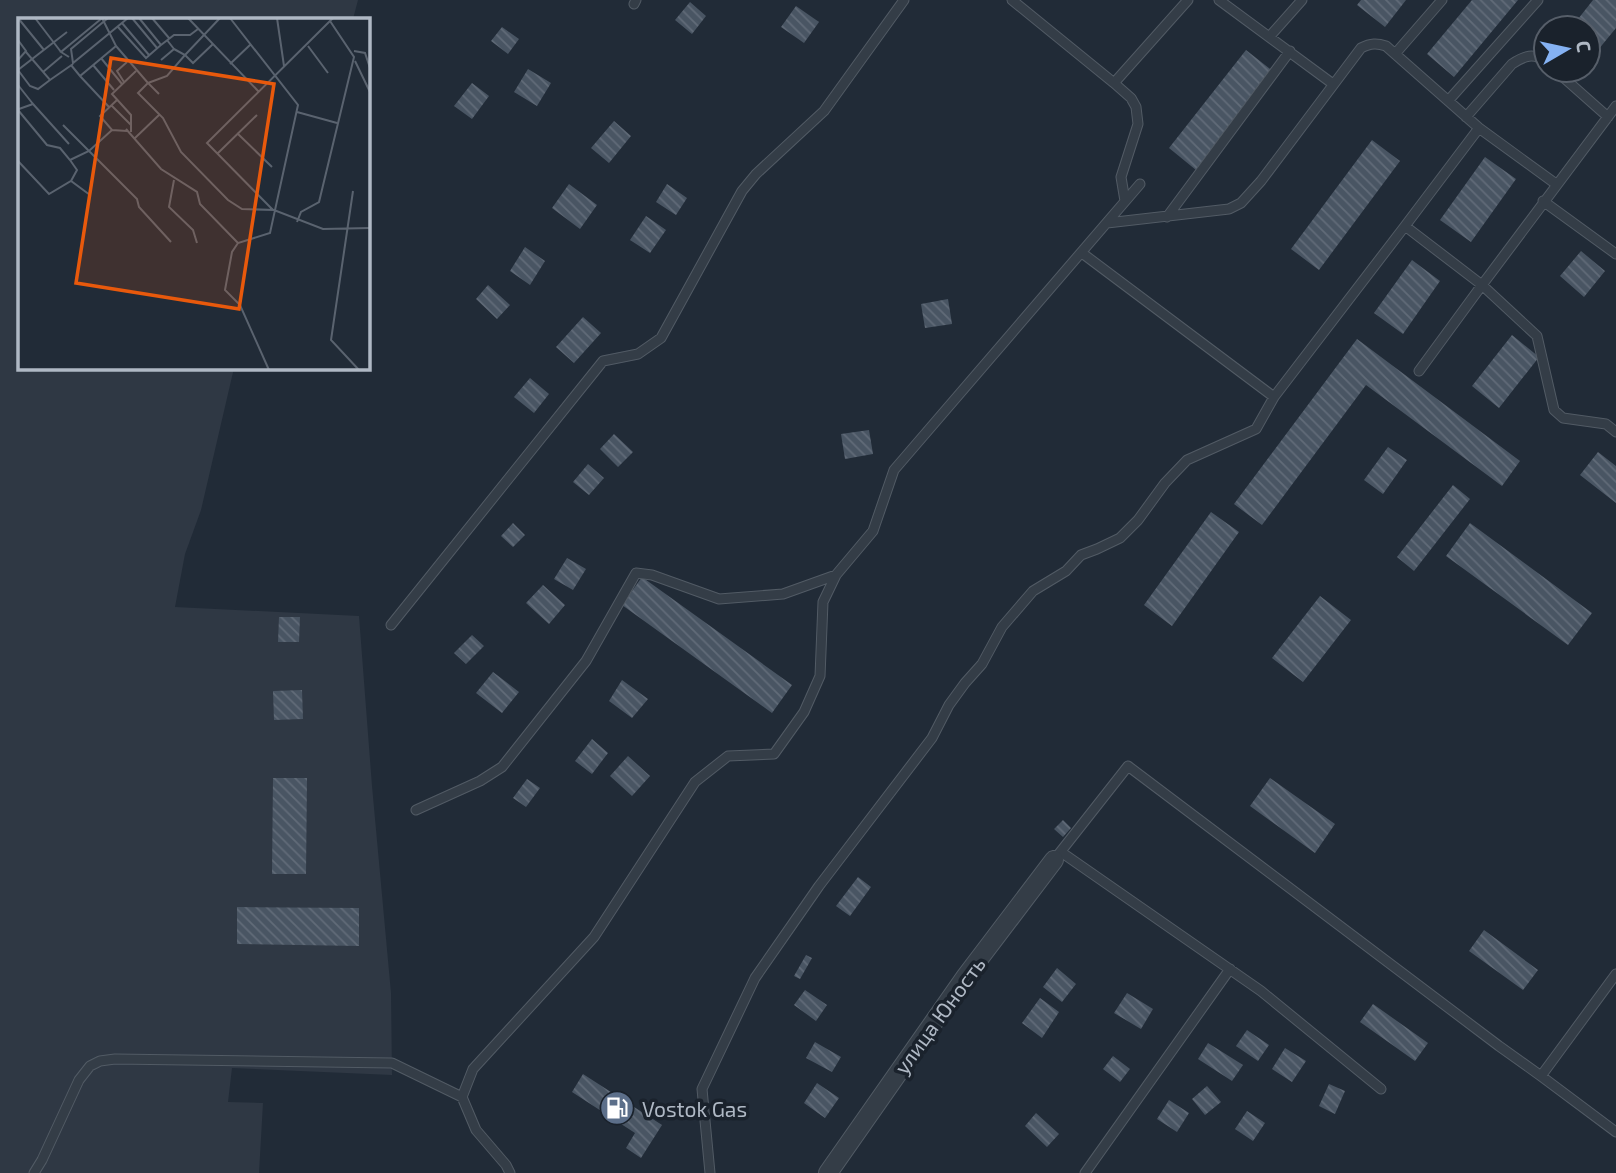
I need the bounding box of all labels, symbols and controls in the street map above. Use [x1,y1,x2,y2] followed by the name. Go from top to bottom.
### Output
[1532,14,1602,84] north arrow
[18,18,369,369] inset map
[1572,39,1597,54] text: С
[888,952,991,1079] street label: улица Юность
[598,1089,636,1127] fuel station icon: Vostok Gas
[642,1096,747,1121] place label: Vostok Gas

